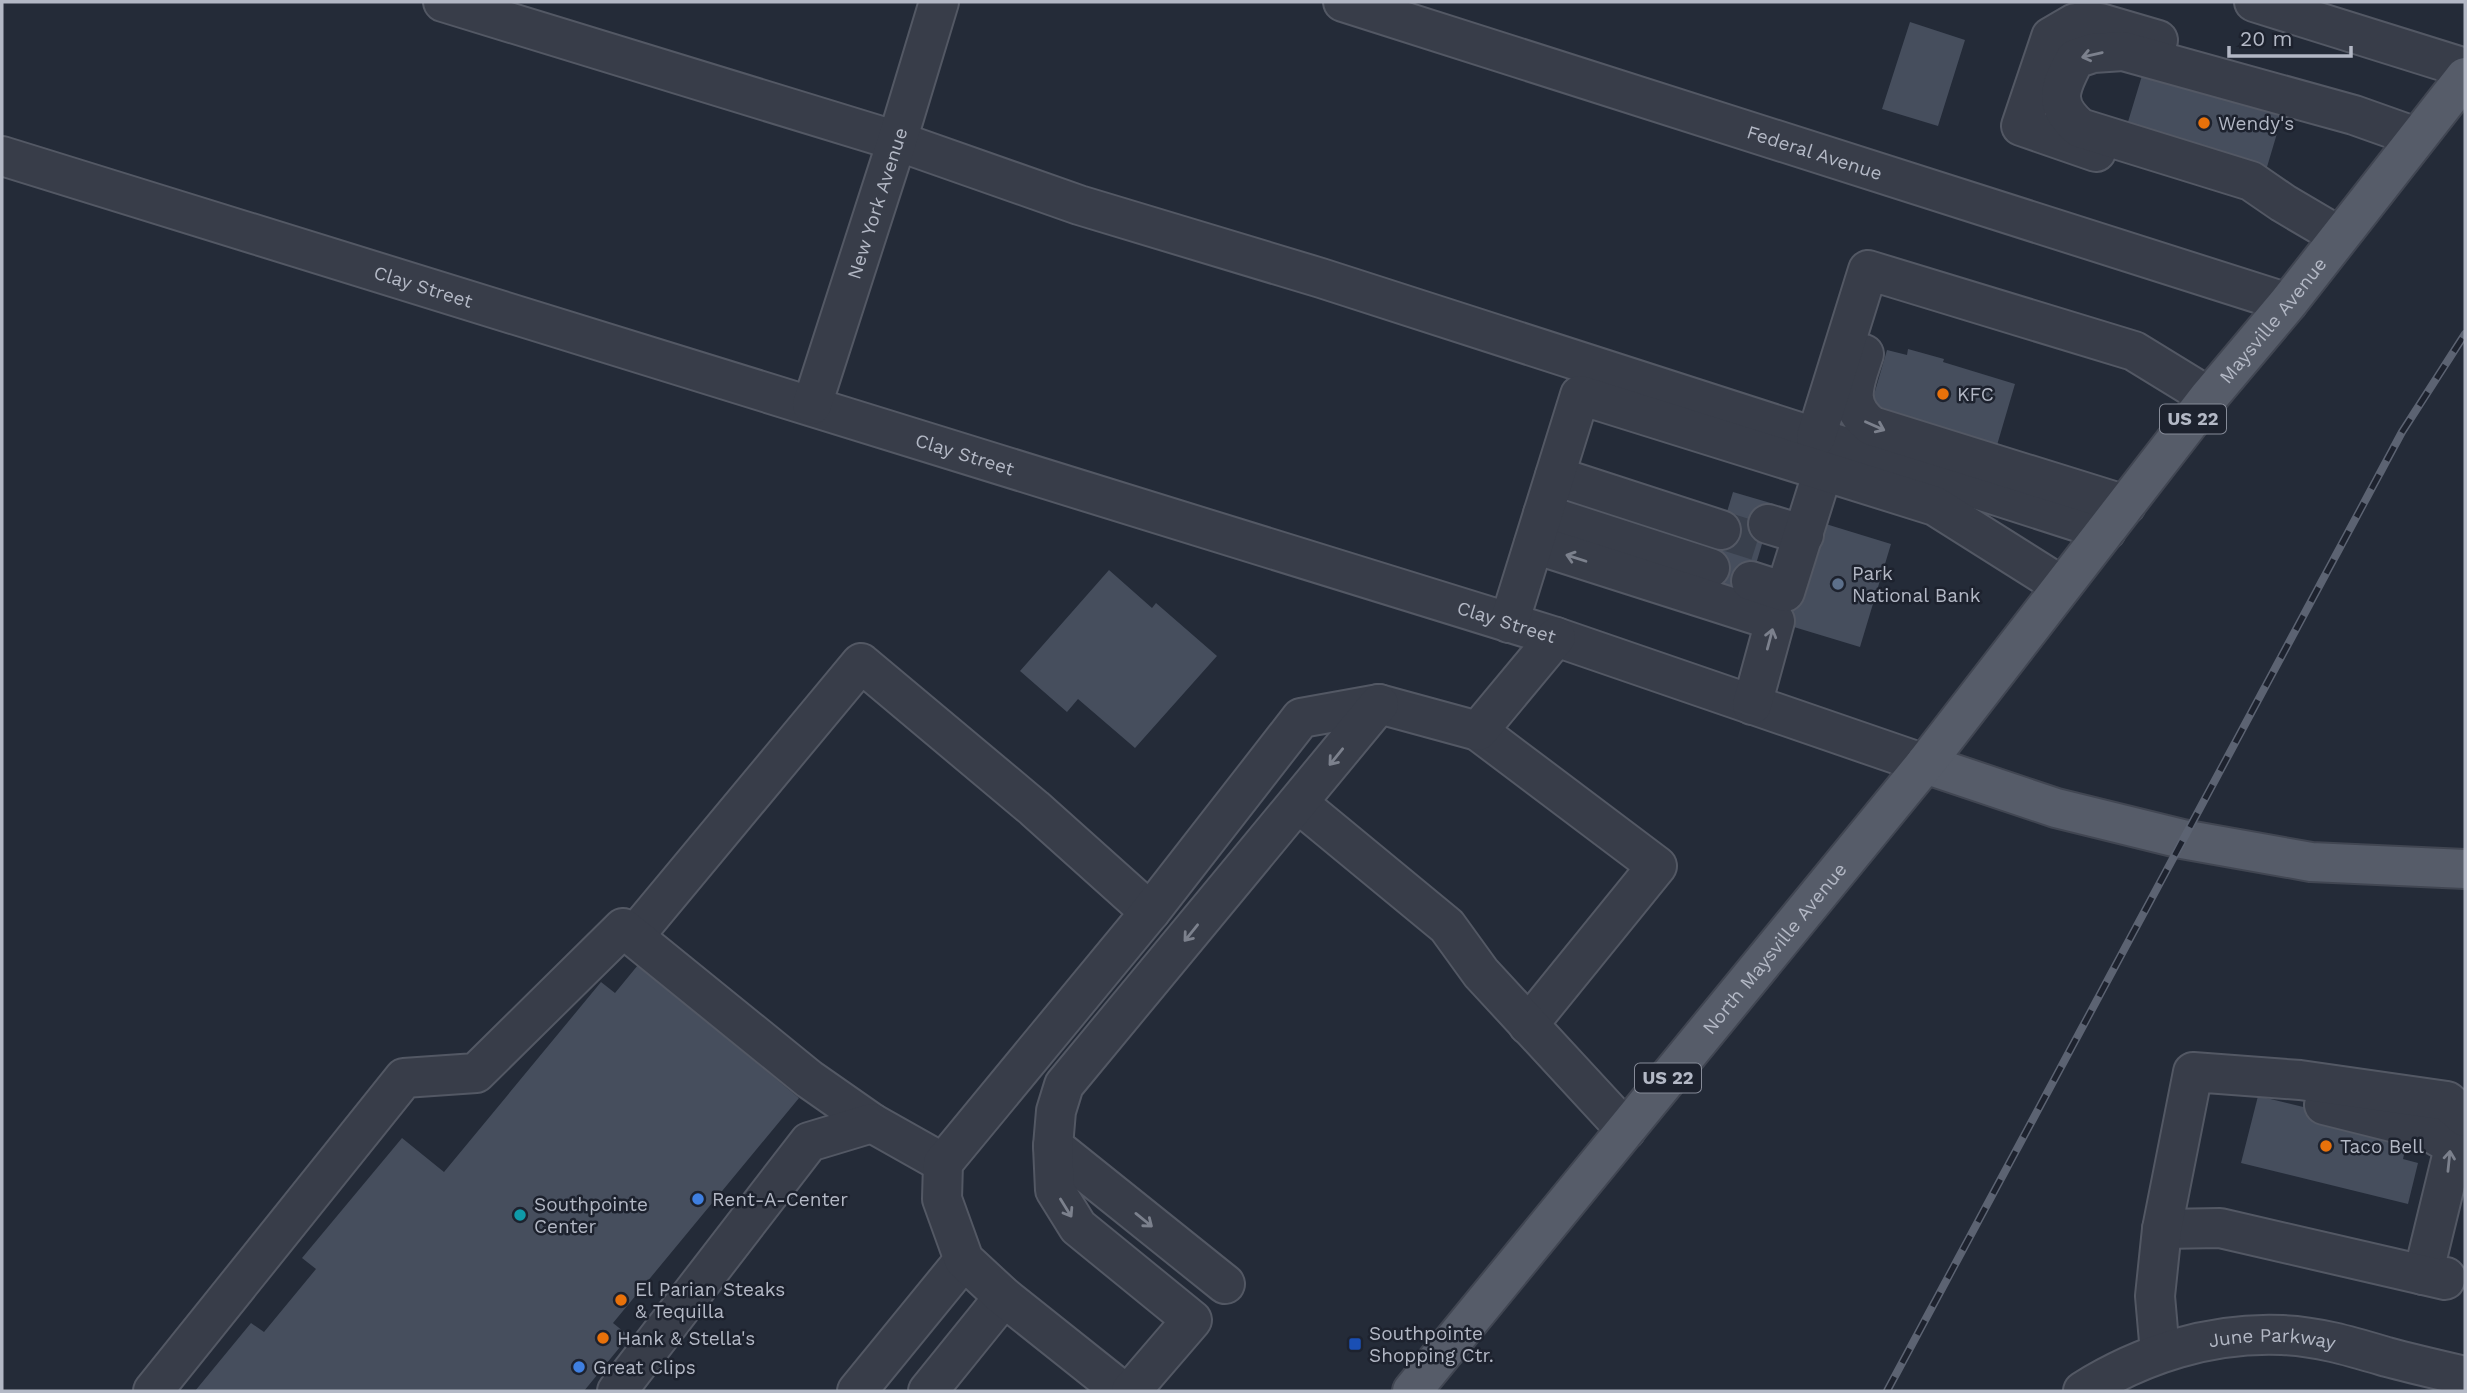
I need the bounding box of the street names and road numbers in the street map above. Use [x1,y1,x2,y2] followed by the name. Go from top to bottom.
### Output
[1744,120,1885,185] street label: Federal Avenue
[842,125,912,282] street label: New York Avenue
[2215,253,2331,388] street label: Maysville Avenue
[371,261,475,313] street label: Clay Street
[2160,404,2226,433] road number: US 22
[913,428,1017,481] street label: Clay Street
[1454,596,1559,648] street label: Clay Street
[1698,858,1852,1039] street label: North Maysville Avenue
[1635,1064,1701,1092] road number: US 22
[2207,1324,2338,1355] street label: June Parkway

